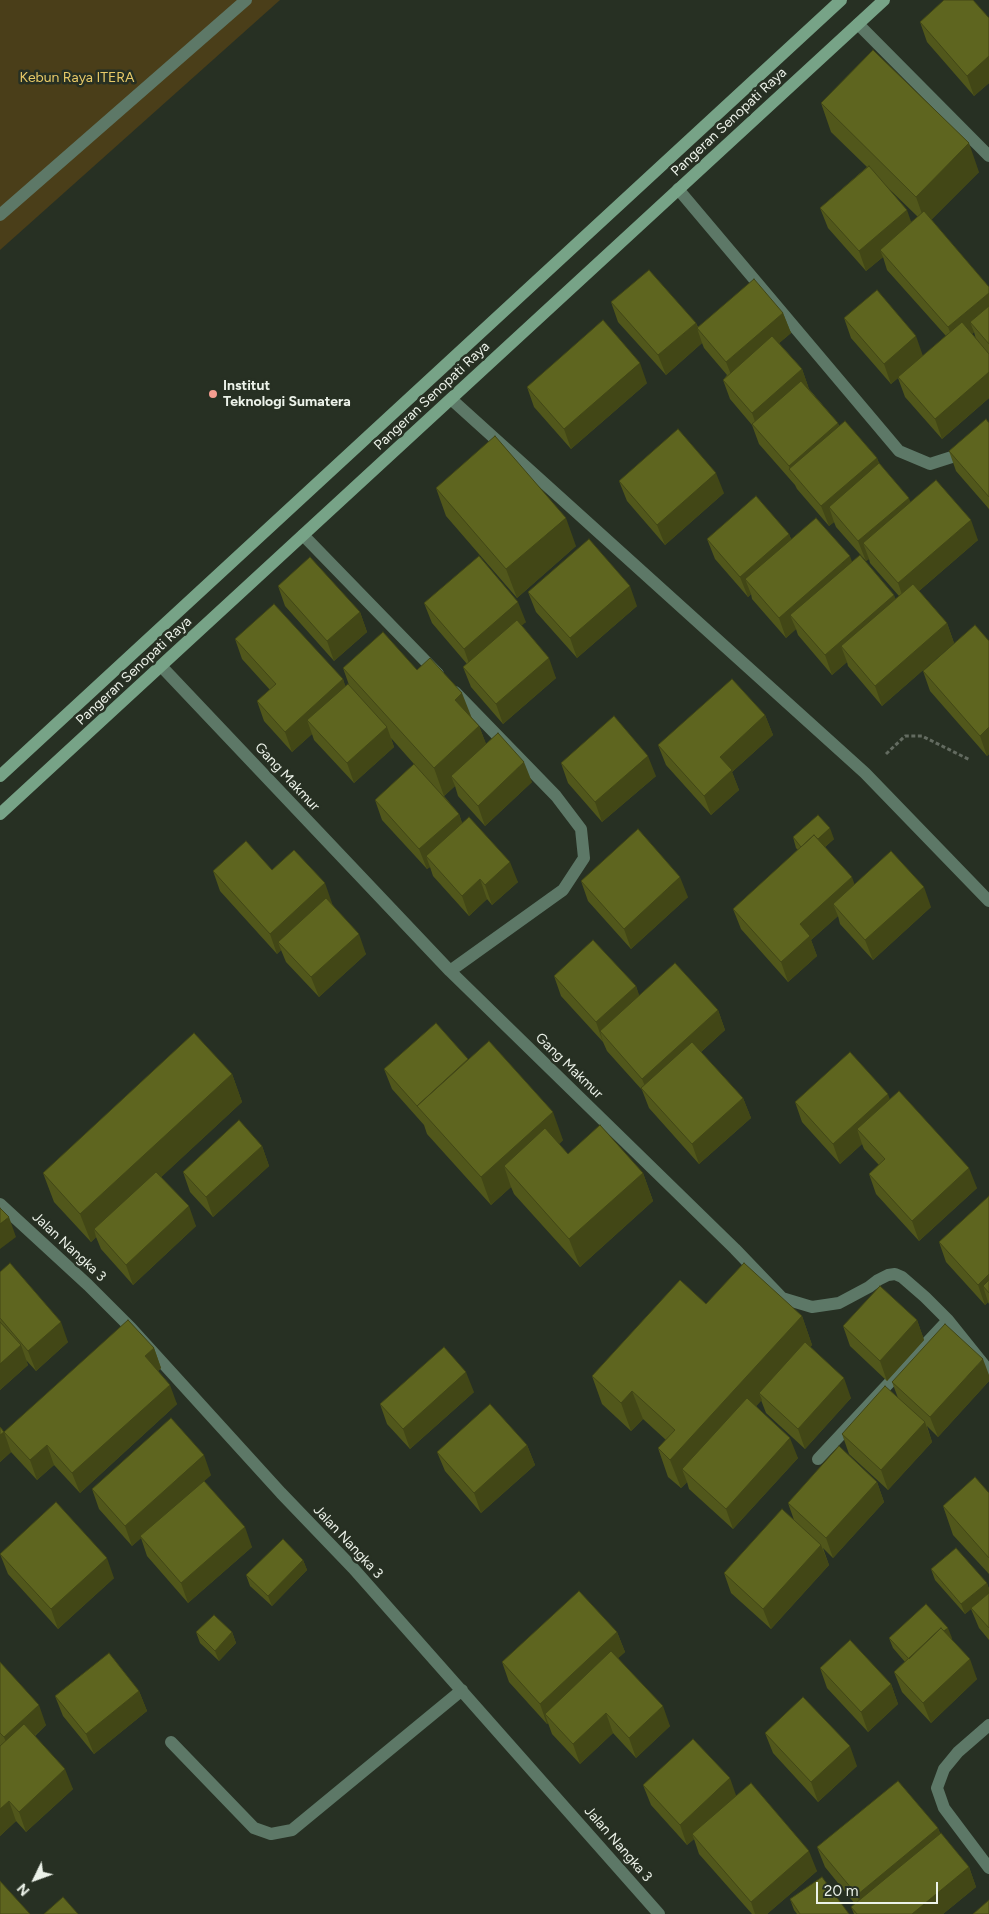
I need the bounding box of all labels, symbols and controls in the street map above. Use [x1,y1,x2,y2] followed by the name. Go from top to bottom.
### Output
[668,64,790,180] street label: Pangeran Senopati Raya
[19,70,135,86] park label: Kebun Raya ITERA
[371,338,493,454] street label: Pangeran Senopati Raya
[223,378,351,411] place label: Institut Teknologi Sumatera
[207,388,219,400] marker: Institut Teknologi Sumatera
[73,613,195,729] street label: Pangeran Senopati Raya
[251,739,323,815] street label: Gang Makmur
[532,1030,606,1102] street label: Gang Makmur
[29,1209,109,1285] street label: Jalan Nangka 3
[310,1502,386,1582] street label: Jalan Nangka 3
[581,1803,655,1885] street label: Jalan Nangka 3
[10,1854,60,1904] north arrow
[819,1872,942,1904] scale bar
[14,1880,33,1899] text: N
[824,1882,858,1900] text: 20 m

